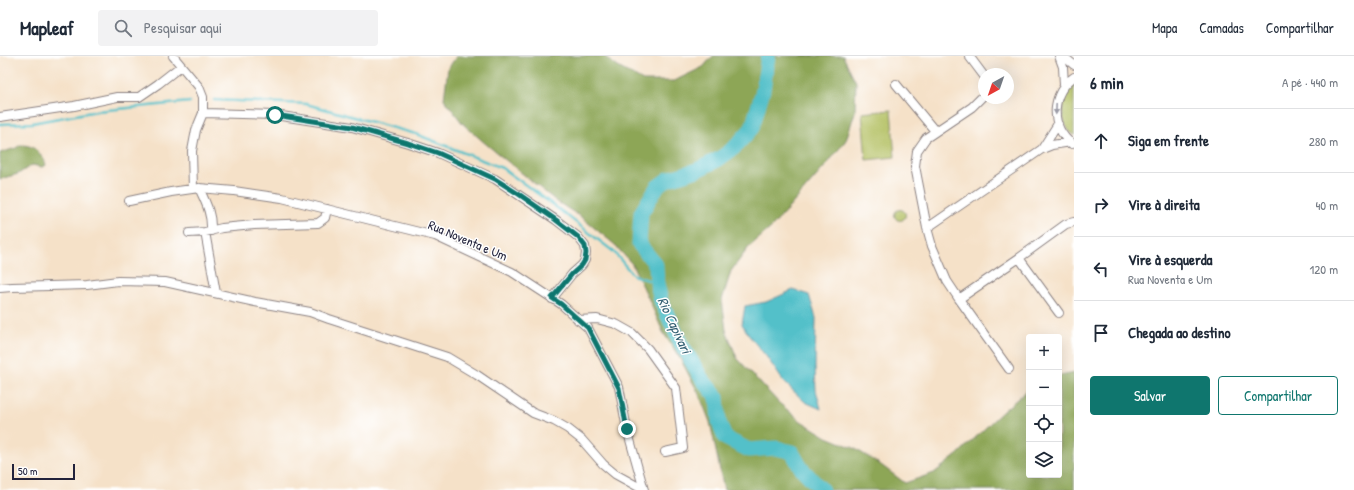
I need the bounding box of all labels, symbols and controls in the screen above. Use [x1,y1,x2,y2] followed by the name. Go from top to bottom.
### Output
[98,10,378,46] search box
[20,15,74,41] text: Mapleaf
[112,17,134,39] icon: search
[144,17,222,38] text: Pesquisar aqui
[1152,18,1177,37] text: Mapa
[1199,18,1244,37] text: Camadas
[1266,18,1334,37] text: Compartilhar
[978,68,1014,104] north arrow
[1090,71,1124,94] text: 6 min
[1282,73,1338,91] text: A pé · 440 m
[1053,103,1059,116] one-way arrow
[266,106,284,124] route start
[1090,130,1112,152] icon: ahead
[1128,130,1209,151] text: Siga em frente
[1309,132,1338,150] text: 280 m
[1090,194,1112,216] icon: right
[1128,194,1200,215] text: Vire à direita
[1315,196,1338,214] text: 40 m
[426,215,510,265] street label: Rua Noventa e Um
[1128,249,1212,270] text: Vire à esquerda
[1090,258,1112,280] icon: left
[1310,260,1338,278] text: 120 m
[1128,270,1212,288] text: Rua Noventa e Um
[653,294,697,358] water label: Rio Capivari
[1090,322,1112,344] icon: arrive
[1128,322,1231,343] text: Chegada ao destino
[1026,334,1062,478] map controls
[1026,334,1062,370] button: +
[1026,370,1062,406] button: −
[1090,376,1210,415] button: Salvar
[1218,376,1338,415] button: Compartilhar
[1026,406,1062,442] button: locate
[618,420,636,438] route end
[1026,442,1062,478] button: layers
[12,462,75,481] scale bar
[18,464,38,478] text: 50 m

